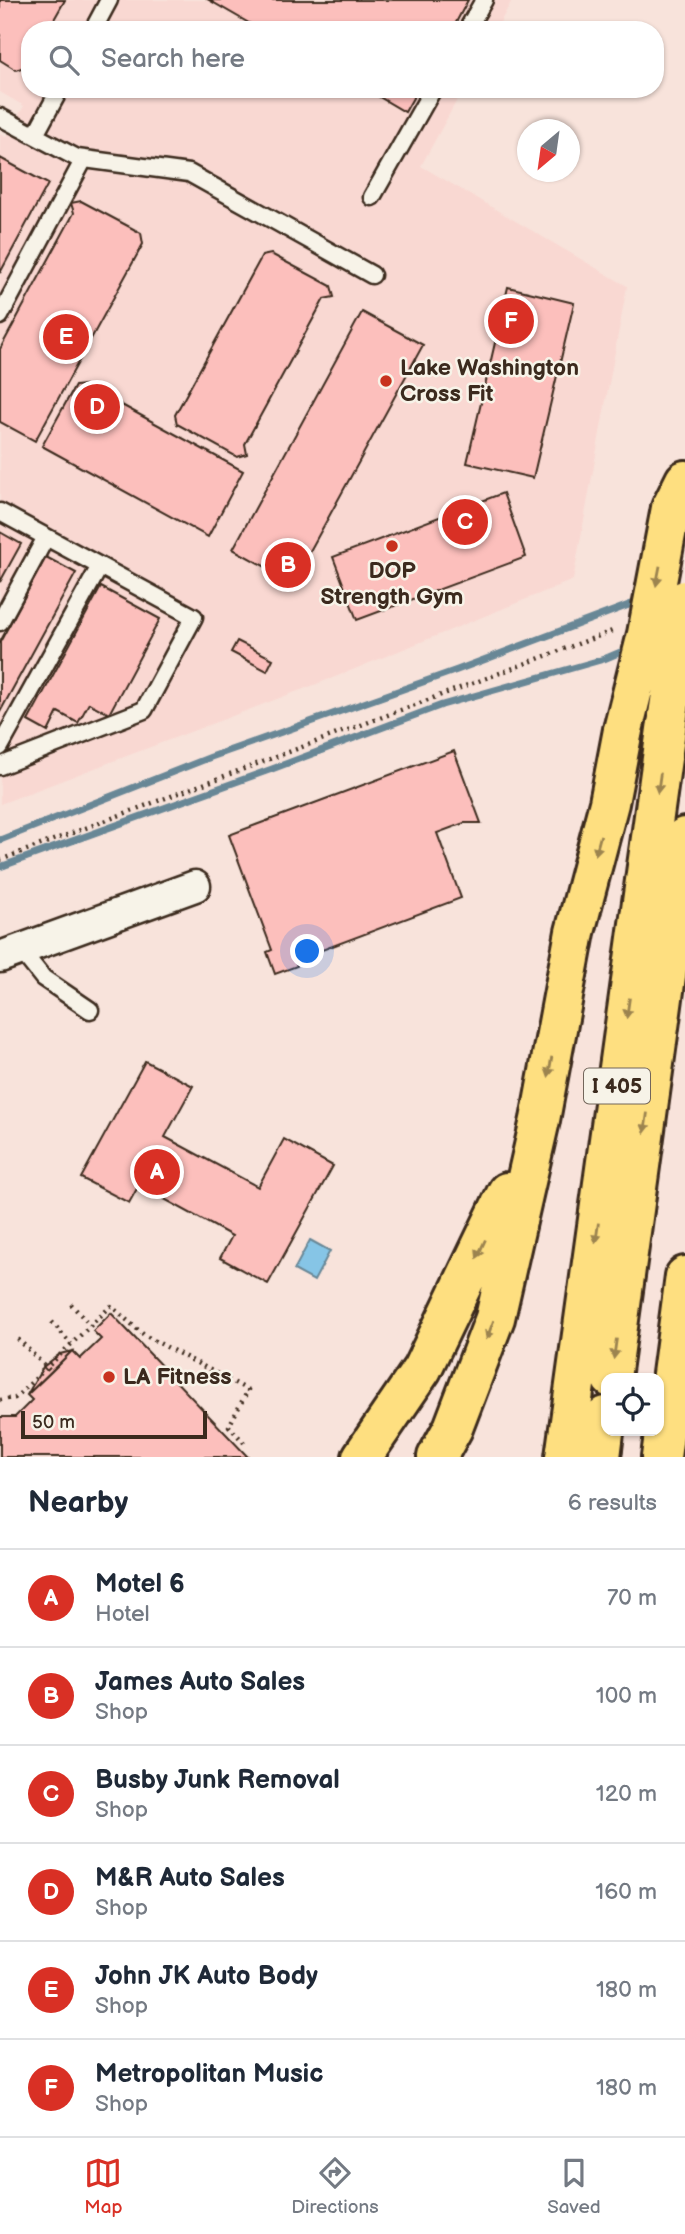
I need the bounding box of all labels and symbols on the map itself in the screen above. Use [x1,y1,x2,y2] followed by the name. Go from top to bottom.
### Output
[517,119,580,182] north arrow
[488,295,534,347] pin: F
[43,311,89,363] pin: E
[400,354,579,408] place label: Lake Washington Cross Fit
[378,373,394,389] marker: Lake Washington Cross Fit
[74,381,120,433] pin: D
[442,496,488,548] pin: C
[384,538,400,554] marker: DOP Strength Gym
[265,539,311,591] pin: B
[321,557,463,611] place label: DOP Strength Gym
[652,565,663,587] one-way arrow
[653,772,664,794] one-way arrow
[592,834,603,856] one-way arrow
[290,934,324,968] your location
[622,997,633,1019] one-way arrow
[545,1056,556,1078] one-way arrow
[584,1068,650,1104] road number: I 405
[640,1112,651,1134] one-way arrow
[134,1146,180,1198] pin: A
[591,1223,602,1245] one-way arrow
[475,1239,487,1259] one-way arrow
[485,1319,496,1340] one-way arrow
[610,1338,621,1360] one-way arrow
[123,1363,232,1391] place label: LA Fitness
[101,1369,117,1385] marker: LA Fitness
[21,1408,206,1440] scale bar

